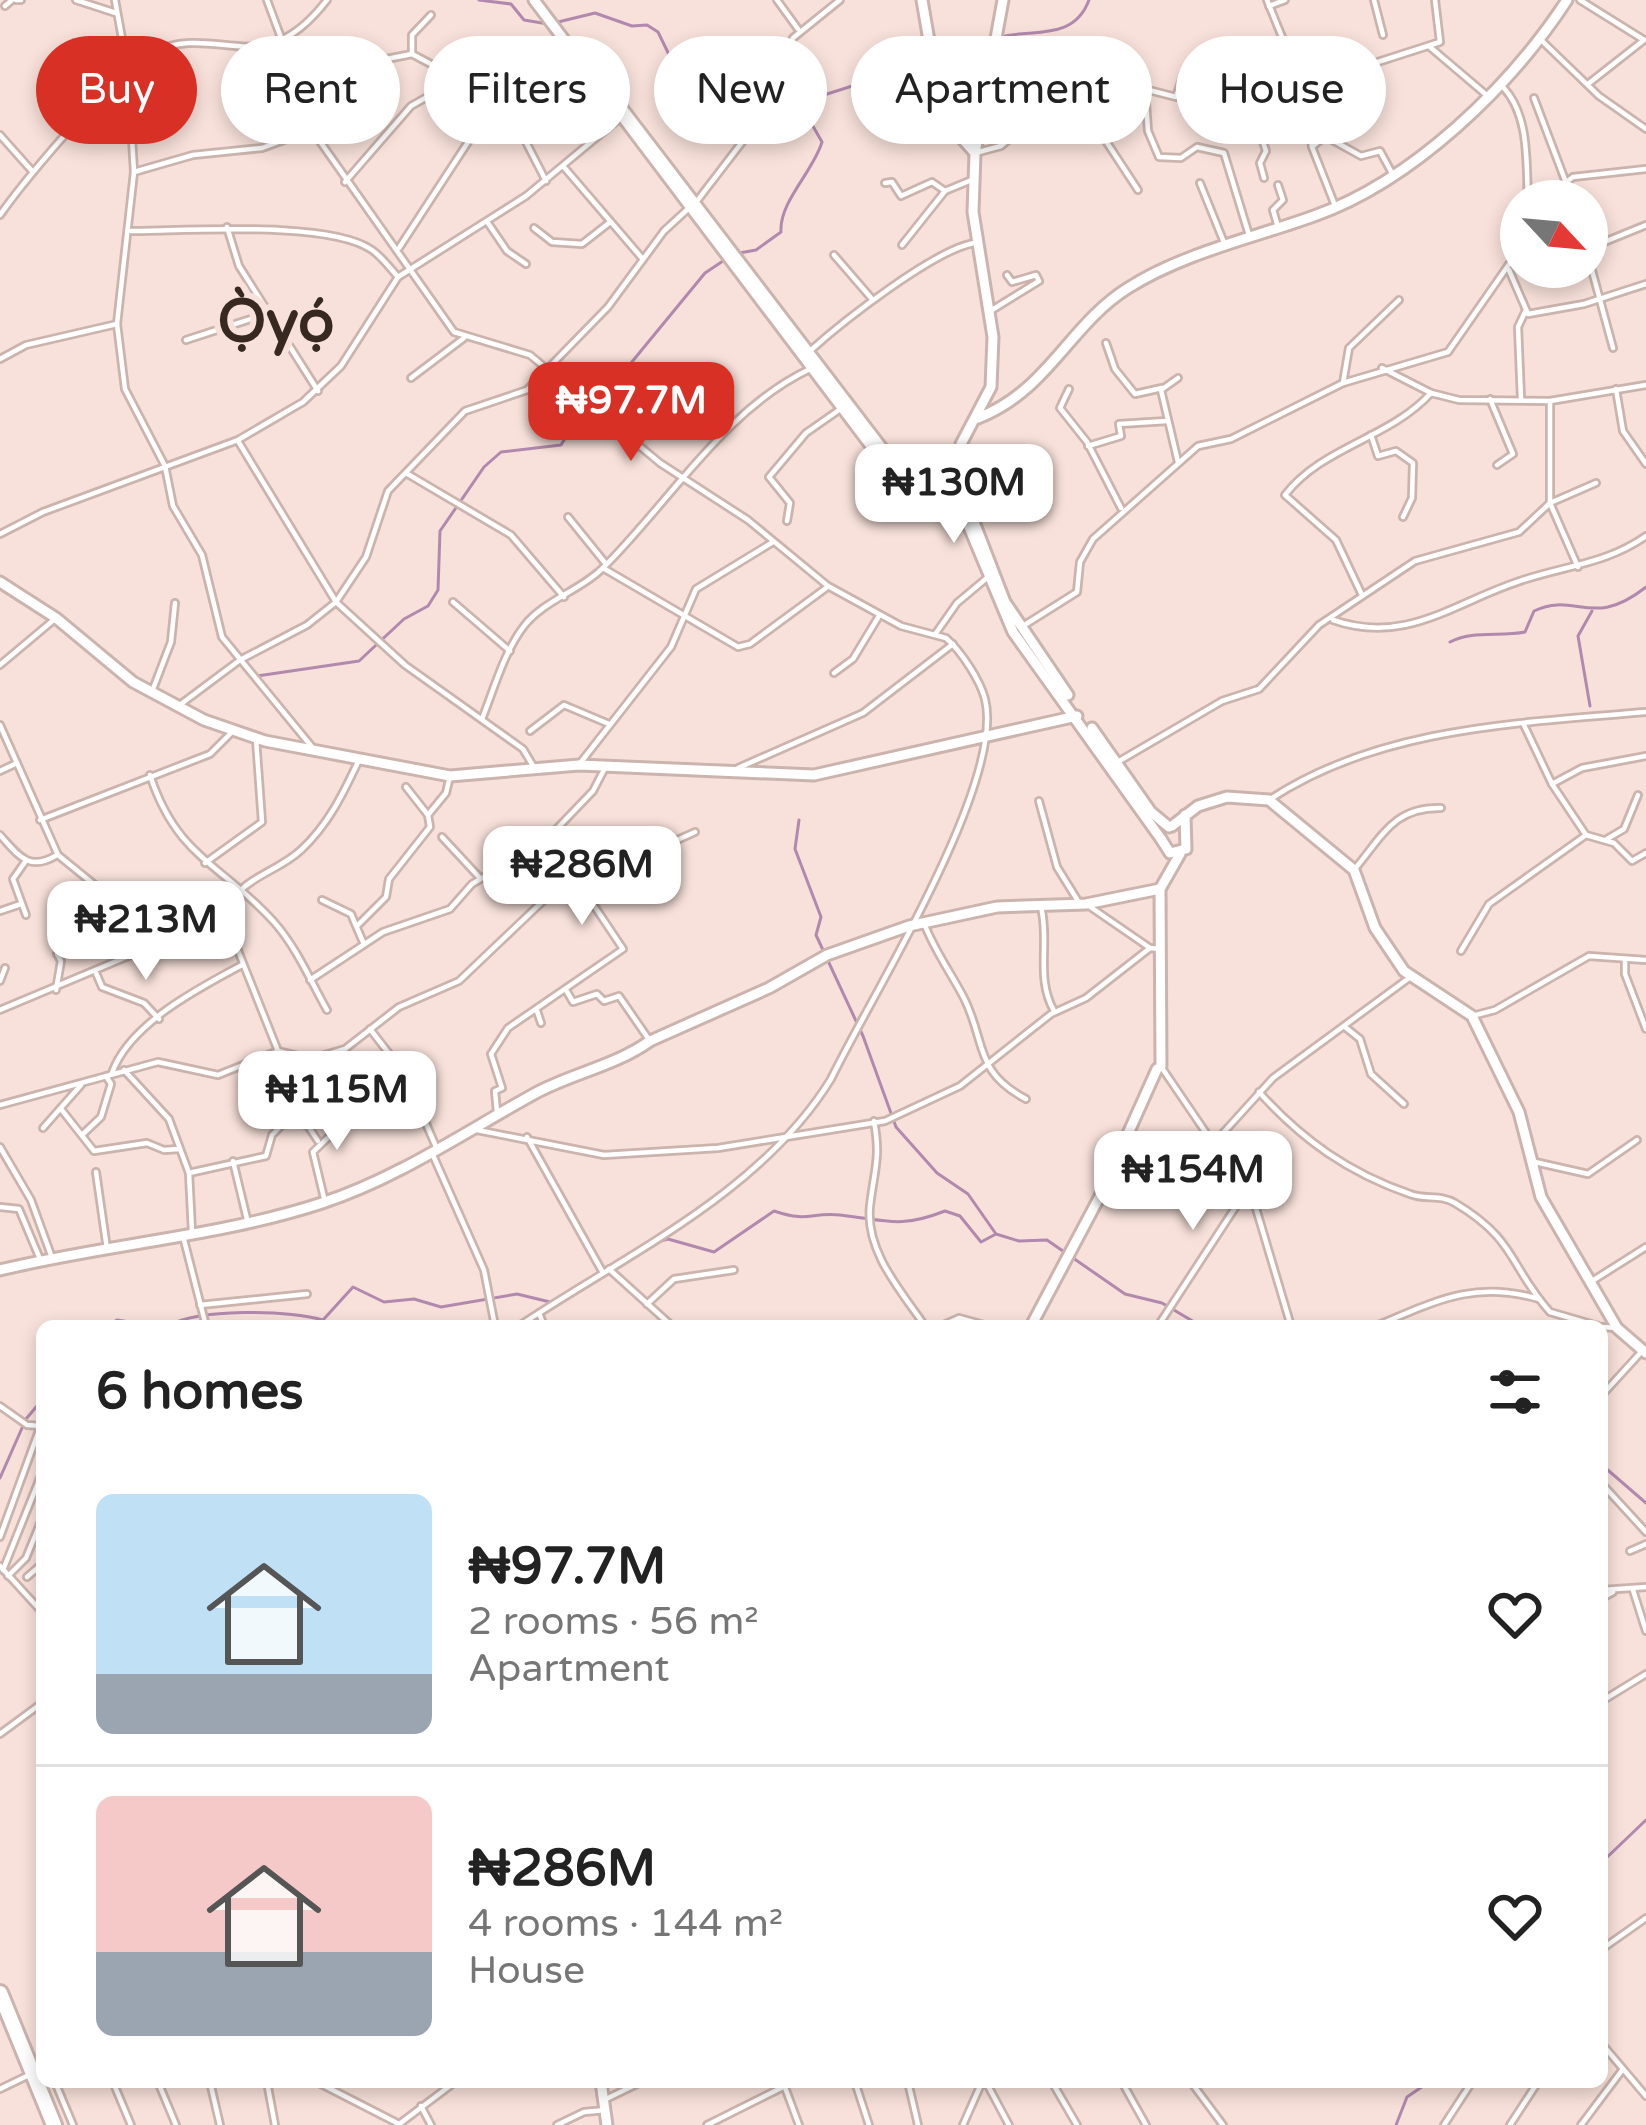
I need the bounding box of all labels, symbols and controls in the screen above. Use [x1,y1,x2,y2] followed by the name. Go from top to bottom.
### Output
[36,36,197,144] chip: Buy
[221,36,400,144] chip: Rent
[424,36,630,144] chip: Filters
[654,36,827,144] chip: New
[851,36,1152,144] chip: Apartment
[1176,36,1386,144] chip: House
[1500,180,1608,288] north arrow
[1500,180,1608,288] map controls
[218,286,335,358] district label: Ọ̀yọ́
[533,362,729,464] pin: ₦97.7M
[555,377,707,424] text: ₦97.7M
[870,444,1038,546] pin: ₦130M
[882,459,1026,506] text: ₦130M
[498,826,666,928] pin: ₦286M
[510,841,654,888] text: ₦286M
[62,881,230,983] pin: ₦213M
[74,896,218,943] text: ₦213M
[253,1051,421,1153] pin: ₦115M
[265,1066,409,1113] text: ₦115M
[1109,1131,1277,1233] pin: ₦154M
[1121,1146,1265,1193] text: ₦154M
[1482,1359,1548,1425] icon: filters
[96,1361,304,1423] text: 6 homes
[468,1536,666,1598] text: ₦97.7M
[192,1542,336,1686] icon: home
[1482,1581,1548,1647] icon: heart
[468,1598,759,1645] text: 2 rooms · 56 m²
[468,1645,669,1692] text: Apartment
[468,1838,656,1900] text: ₦286M
[192,1844,336,1988] icon: home
[1482,1883,1548,1949] icon: heart
[468,1900,783,1947] text: 4 rooms · 144 m²
[468,1947,585,1994] text: House

